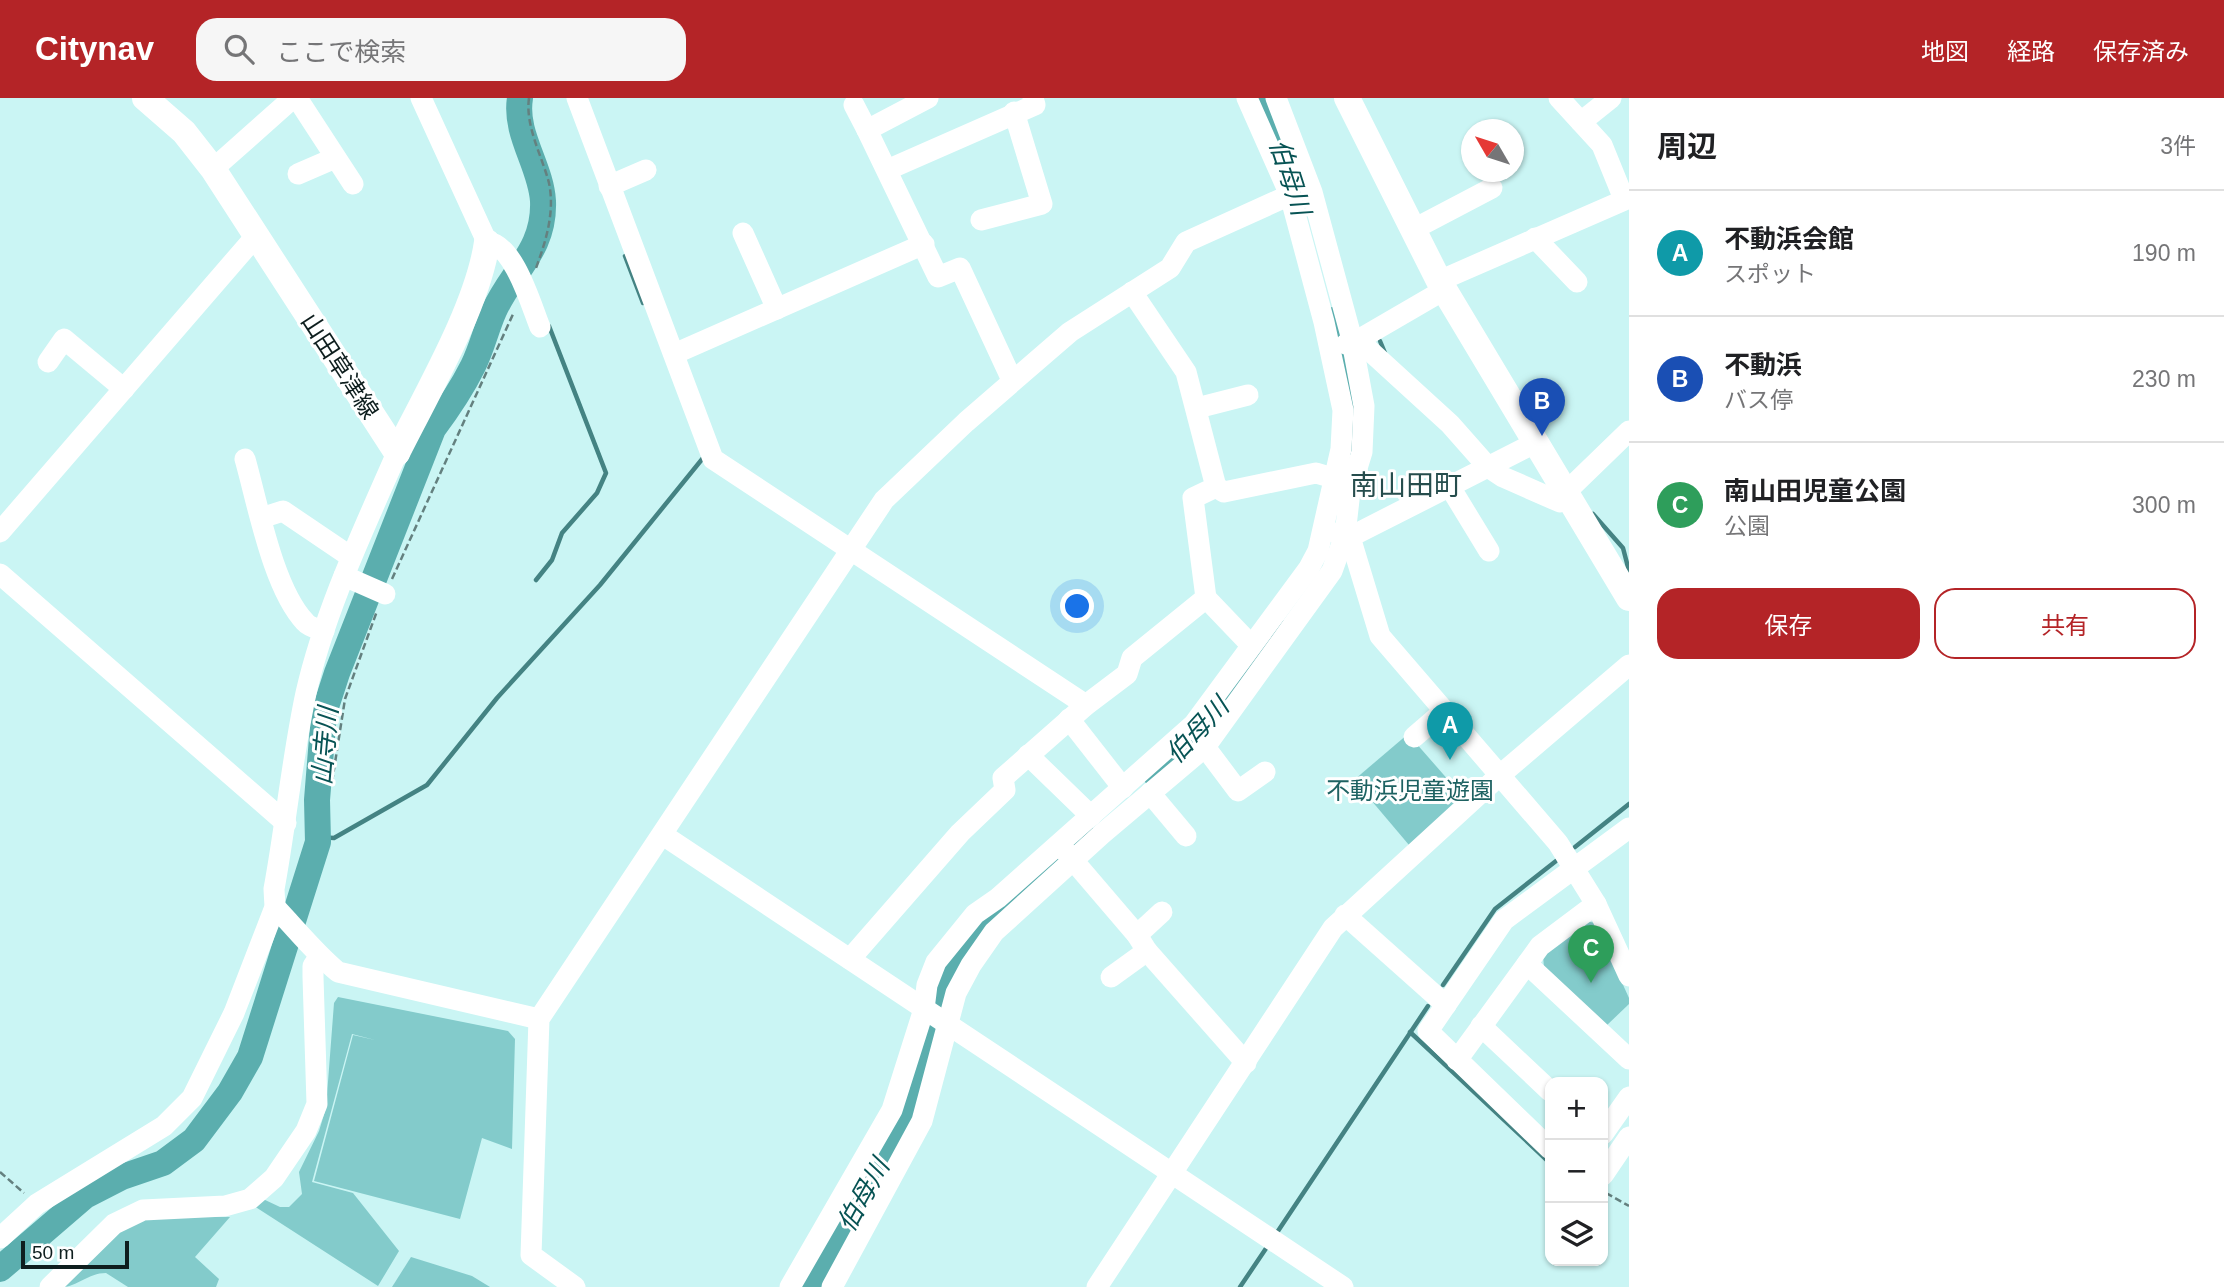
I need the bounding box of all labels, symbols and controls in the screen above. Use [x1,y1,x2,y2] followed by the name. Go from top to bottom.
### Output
[196,18,686,81] search box
[35,30,154,67] text: Citynav
[220,30,258,68] icon: search
[276,37,406,67] text: ここで検索
[1921,38,1969,65] text: 地図
[2007,38,2055,65] text: 経路
[2093,38,2189,65] text: 保存済み
[1461,119,1524,182] north arrow
[1657,130,1717,163] text: 周辺
[2160,133,2196,159] text: 3件
[1264,135,1317,222] water label: 伯母川
[1724,224,1854,254] text: 不動浜会館
[1672,240,1688,266] text: A
[2132,240,2196,266] text: 190 m
[1724,261,1816,287] text: スポット
[296,308,384,424] street label: 山田草津線
[1724,350,1802,380] text: 不動浜
[1672,366,1688,392] text: B
[2132,366,2196,392] text: 230 m
[1519,378,1565,436] pin: B
[1724,387,1793,413] text: バス停
[1350,470,1462,501] district label: 南山田町
[1724,476,1906,506] text: 南山田児童公園
[1672,492,1688,518] text: C
[2132,492,2196,518] text: 300 m
[1724,513,1770,539] text: 公園
[1657,588,1920,659] button: 保存
[1934,588,2196,659] button: 共有
[1060,589,1094,623] your location
[1159,689,1237,769] water label: 伯母川
[1427,702,1473,760] pin: A
[307,703,344,786] water label: 山寺川
[1326,777,1494,804] park label: 不動浜児童遊園
[1568,925,1614,983] pin: C
[1545,1077,1608,1266] map controls
[1545,1077,1608,1140] button: +
[1545,1140,1608,1203] button: −
[831,1151,896,1236] water label: 伯母川
[1545,1203,1608,1266] button: layers
[21,1238,130,1270] scale bar
[32,1242,74,1263] text: 50 m

